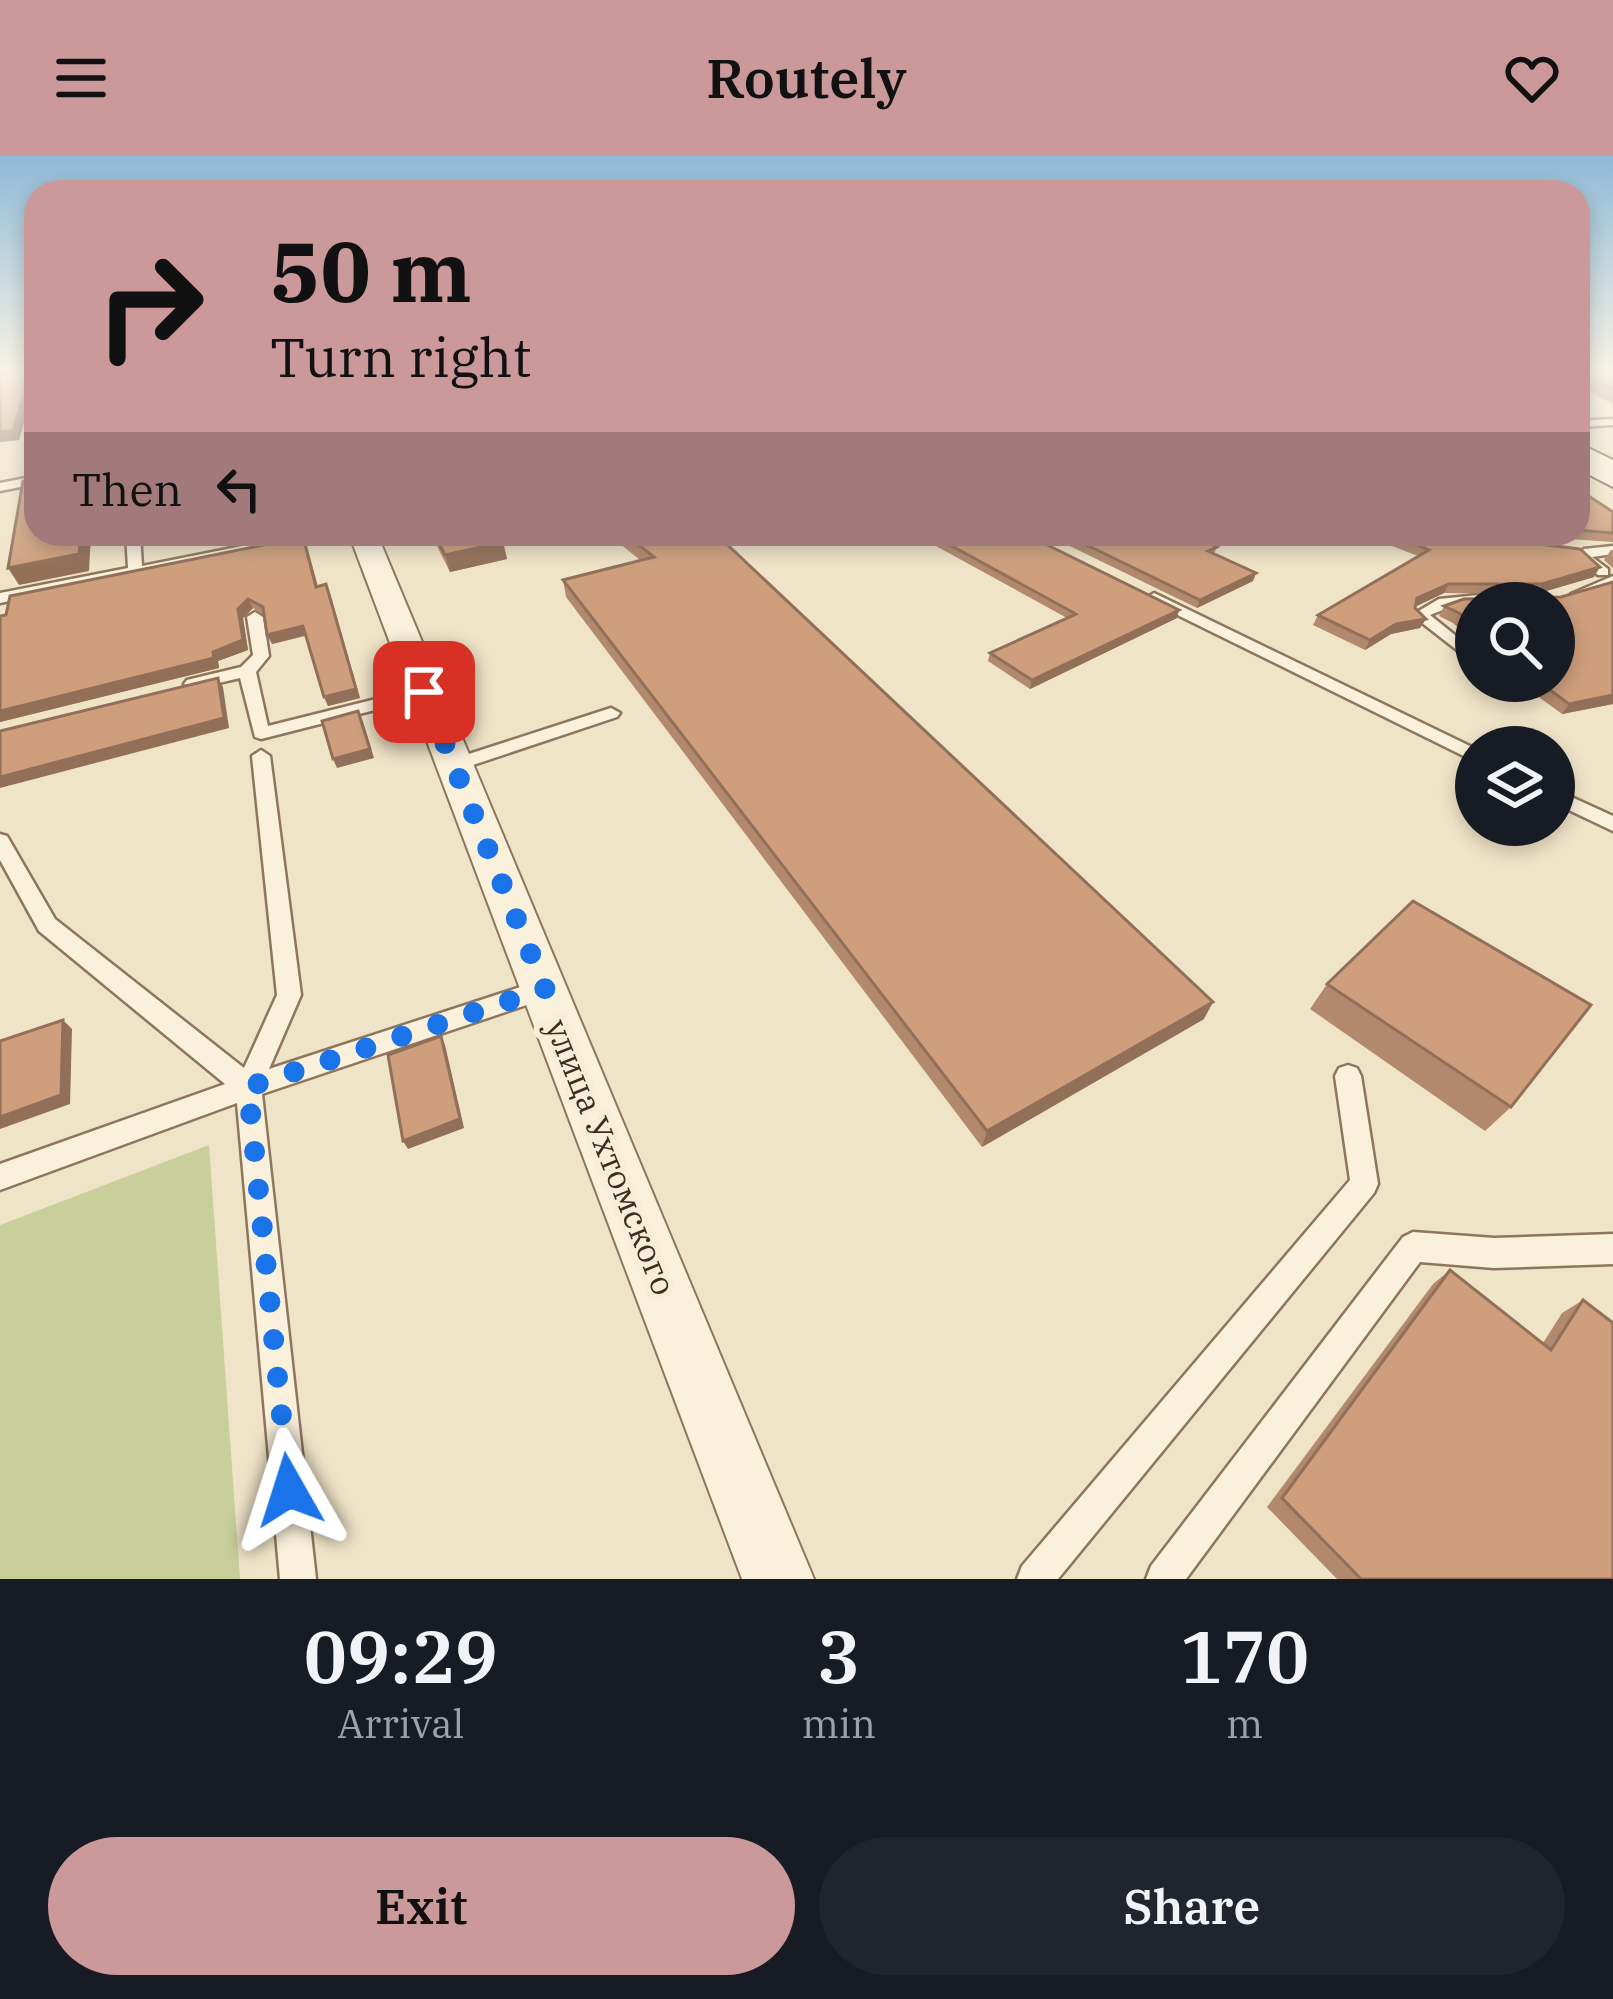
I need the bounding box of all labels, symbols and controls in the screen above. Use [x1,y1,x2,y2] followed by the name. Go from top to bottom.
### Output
[706,43,907,113] text: Routely
[48,45,114,111] icon: menu
[1499,45,1565,111] icon: heart
[270,216,472,325] text: 50 m
[72,228,228,384] icon: right
[270,322,532,392] text: Turn right
[206,456,272,522] icon: left
[72,460,182,518] text: Then
[1455,582,1575,846] map controls
[1455,582,1575,702] button: search
[373,641,475,743] pin
[391,659,457,725] icon: arrive
[1455,726,1575,846] button: layers
[536,1013,686,1301] street label: улица Ухтомского
[226,1427,352,1553] position arrow
[304,1609,498,1703] text: 09:29
[817,1609,860,1703] text: 3
[1180,1609,1309,1703] text: 170
[337,1698,464,1749] text: Arrival
[802,1698,876,1749] text: min
[1226,1698,1263,1749] text: m
[48,1837,795,1975] button: Exit
[819,1837,1565,1975] button: Share

